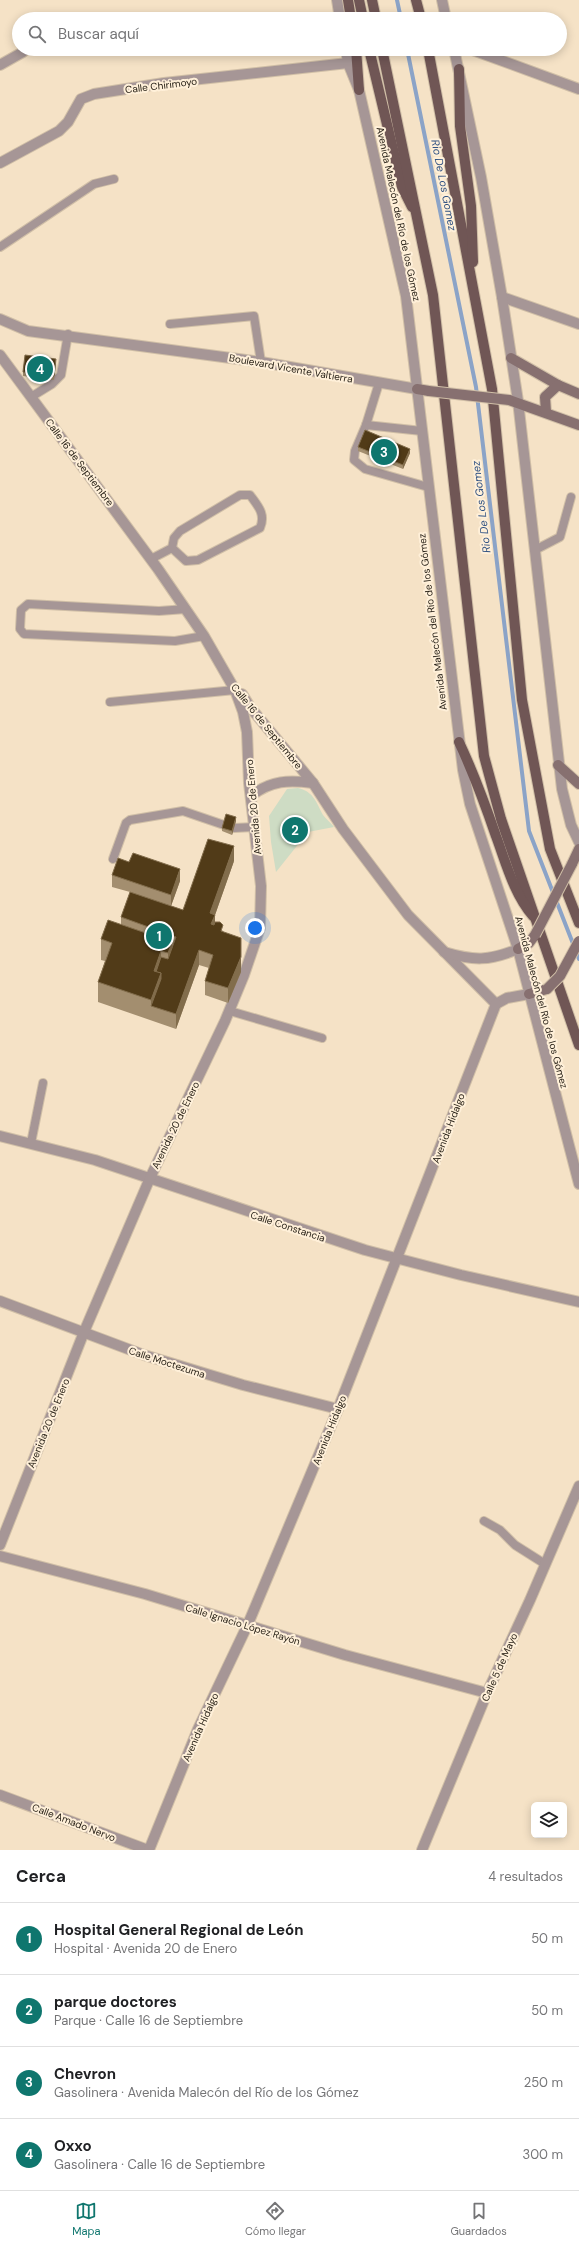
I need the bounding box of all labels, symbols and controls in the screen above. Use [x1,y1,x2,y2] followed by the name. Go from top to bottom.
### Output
[12,12,567,56] search box
[26,23,48,45] icon: search
[58,24,139,44] text: Buscar aquí
[124,75,198,96] street label: Calle Chirimoyo
[374,126,423,303] street label: Avenida Malecón del Río de los Gómez
[428,138,460,233] water label: Rio De Los Gomez
[228,351,354,386] street label: Boulevard Vicente Valtierra
[27,354,53,384] pin: 4
[43,416,117,509] street label: Calle 16 de Septiembre
[371,437,397,467] pin: 3
[468,459,494,554] water label: Rio De Los Gomez
[415,532,450,711] street label: Avenida Malecón del Río de los Gómez
[228,681,305,772] street label: Calle 16 de Septiembre
[243,759,264,855] street label: Avenida 20 de Enero
[282,815,308,845] pin: 2
[512,915,571,1090] street label: Avenida Malecón del Río de los Gómez
[245,918,265,938] your location
[146,921,172,951] pin: 1
[149,1079,202,1171] street label: Avenida 20 de Enero
[429,1091,468,1165] street label: Avenida Hidalgo
[249,1208,327,1245] street label: Calle Constancia
[127,1344,207,1381] street label: Calle Moctezuma
[25,1376,72,1470] street label: Avenida 20 de Enero
[310,1393,349,1467] street label: Avenida Hidalgo
[184,1601,302,1648] street label: Calle Ignacio López Rayón
[479,1631,520,1703] street label: Calle 5 de Mayo
[180,1691,221,1764] street label: Avenida Hidalgo
[30,1801,118,1844] street label: Calle Amado Nervo
[531,1802,567,1838] map controls
[531,1802,567,1838] button: layers
[16,1865,66,1887] text: Cerca
[488,1868,563,1885] text: 4 resultados
[54,1920,304,1940] text: Hospital General Regional de León
[27,1930,31,1947] text: 1
[531,1930,563,1947] text: 50 m
[54,1940,237,1957] text: Hospital · Avenida 20 de Enero
[54,1992,177,2012] text: parque doctores
[25,2002,33,2019] text: 2
[531,2002,563,2019] text: 50 m
[54,2012,243,2029] text: Parque · Calle 16 de Septiembre
[54,2064,116,2084] text: Chevron
[25,2074,33,2091] text: 3
[524,2074,563,2091] text: 250 m
[54,2084,359,2101] text: Gasolinera · Avenida Malecón del Río de los Gómez
[54,2136,92,2156] text: Oxxo
[25,2146,33,2163] text: 4
[522,2146,563,2163] text: 300 m
[54,2156,265,2173] text: Gasolinera · Calle 16 de Septiembre
[72,2200,100,2238] tab: Mapa
[245,2200,306,2238] tab: Cómo llegar
[450,2200,507,2238] tab: Guardados

